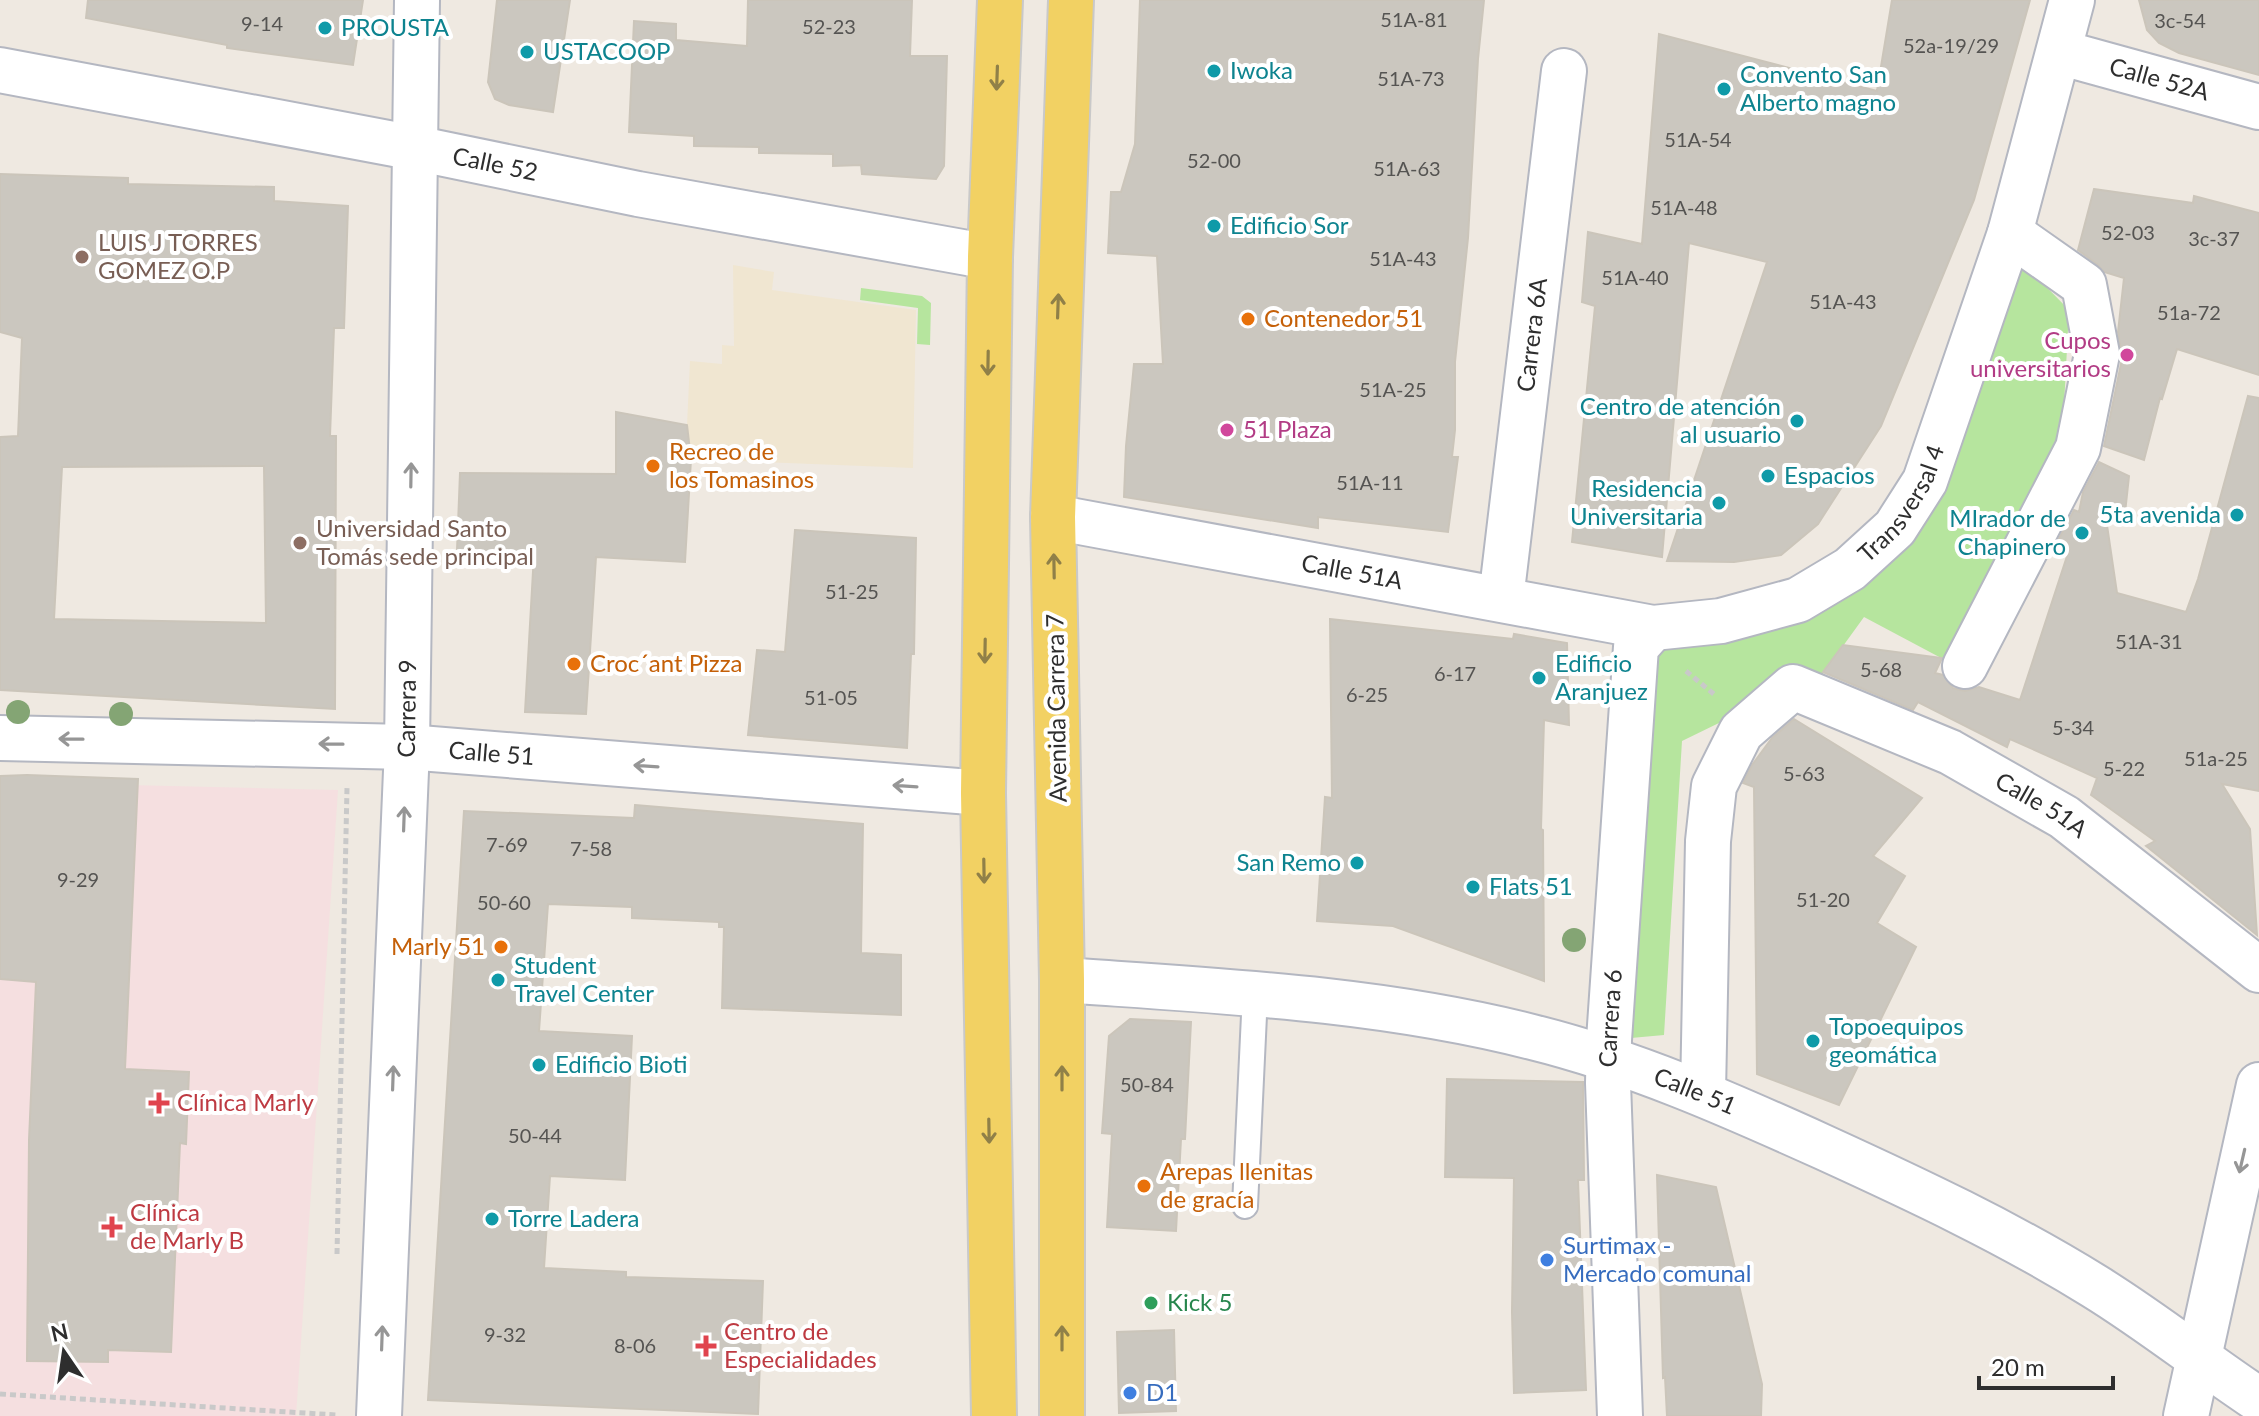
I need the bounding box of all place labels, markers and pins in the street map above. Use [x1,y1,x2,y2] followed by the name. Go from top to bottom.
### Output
[341,12,450,41] place label: PROUSTA
[316,19,334,37] marker: PROUSTA
[543,36,671,65] place label: USTACOOP
[518,43,536,61] marker: USTACOOP
[1230,55,1293,84] place label: Iwoka
[1740,59,1896,116] place label: Convento San Alberto magno
[1205,62,1223,80] marker: Iwoka
[1715,80,1733,98] marker: Convento San Alberto magno
[1230,210,1349,239] place label: Edificio Sor
[1205,217,1223,235] marker: Edificio Sor
[98,227,258,284] place label: LUIS J TORRES GOMEZ O.P
[73,248,91,266] marker: LUIS J TORRES GOMEZ O.P
[1264,303,1423,332] place label: Contenedor 51
[1239,310,1257,328] marker: Contenedor 51
[1970,325,2111,382] place label: Cupos universitarios
[2118,346,2136,364] marker: Cupos universitarios
[1580,391,1781,448] place label: Centro de atención al usuario
[1788,412,1806,430] marker: Centro de atención al usuario
[1243,414,1332,443] place label: 51 Plaza
[1218,421,1236,439] marker: 51 Plaza
[669,436,814,493] place label: Recreo de los Tomasinos
[644,457,662,475] marker: Recreo de los Tomasinos
[1784,460,1875,489] place label: Espacios
[1759,467,1777,485] marker: Espacios
[1570,473,1703,530] place label: Residencia Universitaria
[1710,494,1728,512] marker: Residencia Universitaria
[2099,499,2221,528] place label: 5ta avenida
[1949,503,2066,560] place label: MIrador de Chapinero
[2228,506,2246,524] marker: 5ta avenida
[316,513,534,570] place label: Universidad Santo Tomás sede principal
[2073,524,2091,542] marker: MIrador de Chapinero
[291,534,309,552] marker: Universidad Santo Tomás sede principal
[590,648,743,677] place label: Croc´ant Pizza
[1555,648,1648,705] place label: Edificio Aranjuez
[565,655,583,673] marker: Croc´ant Pizza
[1530,669,1548,687] marker: Edificio Aranjuez
[1236,847,1341,876] place label: San Remo
[1348,854,1366,872] marker: San Remo
[1489,871,1573,900] place label: Flats 51
[1464,878,1482,896] marker: Flats 51
[391,931,485,960] place label: Marly 51
[492,938,510,956] marker: Marly 51
[514,950,654,1007] place label: Student Travel Center
[489,971,507,989] marker: Student Travel Center
[1829,1011,1964,1068] place label: Topoequipos geomática
[1804,1032,1822,1050] marker: Topoequipos geomática
[555,1049,687,1078] place label: Edificio Bioti
[530,1056,548,1074] marker: Edificio Bioti
[177,1087,314,1116] place label: Clínica Marly
[148,1092,170,1114] marker: Clínica Marly
[1160,1156,1313,1213] place label: Arepas llenitas de gracía
[1135,1177,1153,1195] marker: Arepas llenitas de gracía
[130,1197,244,1254] place label: Clínica de Marly B
[508,1203,640,1232] place label: Torre Ladera
[483,1210,501,1228] marker: Torre Ladera
[101,1216,123,1238] marker: Clínica de Marly B
[1563,1230,1751,1287] place label: Surtimax - Mercado comunal
[1538,1251,1556,1269] marker: Surtimax - Mercado comunal
[1167,1287,1232,1316] place label: Kick 5
[1142,1294,1160,1312] marker: Kick 5
[724,1316,877,1373] place label: Centro de Especialidades
[695,1335,717,1357] marker: Centro de Especialidades
[1146,1377,1178,1406] place label: D1
[1121,1384,1139,1402] marker: D1

